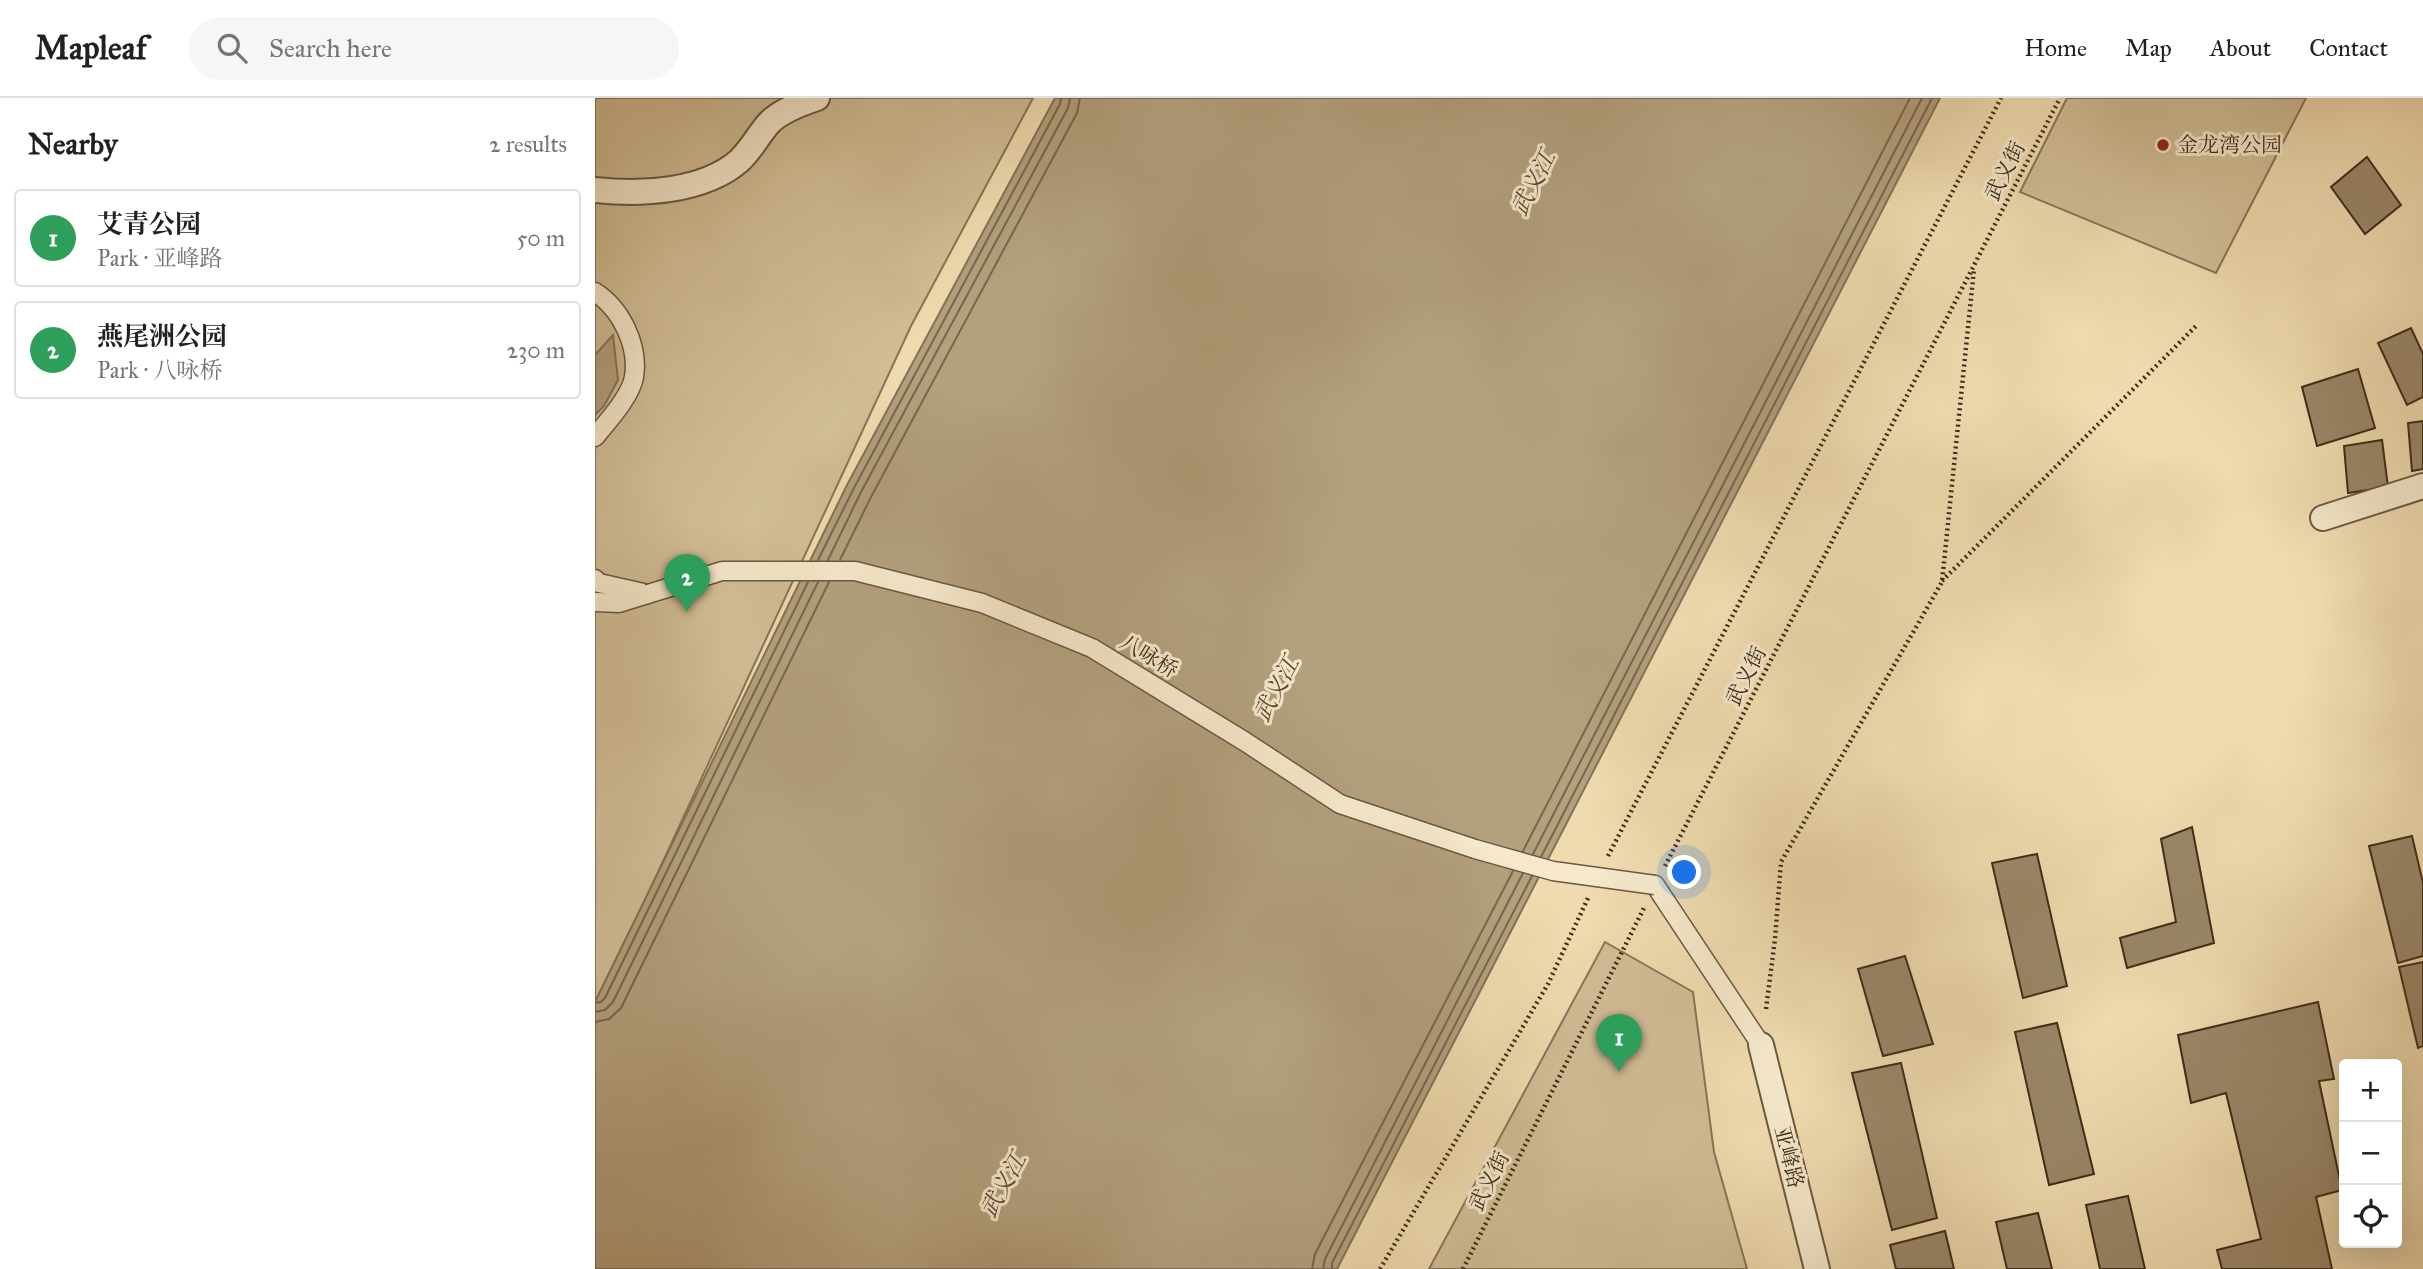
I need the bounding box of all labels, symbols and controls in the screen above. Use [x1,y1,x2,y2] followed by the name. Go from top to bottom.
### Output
[189,17,679,80] search box
[35,28,147,68] text: Mapleaf
[213,29,251,67] icon: search
[269,32,392,64] text: Search here
[2024,33,2087,63] text: Home
[2125,33,2172,63] text: Map
[2210,33,2271,63] text: About
[2309,33,2388,63] text: Contact
[28,126,118,162] text: Nearby
[489,130,567,158] text: 2 results
[2177,132,2282,158] place label: 金龙湾公园
[1979,137,2031,205] street label: 武义街
[2155,137,2171,153] marker: 金龙湾公园
[1505,143,1562,220] water label: 武义江
[97,208,201,240] text: 艾青公园
[48,224,58,252] text: 1
[517,224,565,252] text: 50 m
[97,244,223,272] text: Park · 亚峰路
[97,320,227,352] text: 燕尾洲公园
[47,336,59,364] text: 2
[507,336,565,364] text: 230 m
[97,356,223,384] text: Park · 八咏桥
[664,554,710,612] pin: 2
[1115,629,1183,683] street label: 八咏桥
[1720,642,1772,710] street label: 武义街
[1247,649,1306,726] water label: 武义江
[1667,855,1701,889] your location
[1596,1014,1642,1072] pin: 1
[2339,1059,2402,1248] map controls
[2339,1059,2402,1122] button: +
[2339,1122,2402,1185] button: −
[1769,1123,1809,1191] street label: 亚峰路
[974,1145,1033,1222] water label: 武义江
[1463,1147,1515,1215] street label: 武义街
[2339,1185,2402,1248] button: locate

